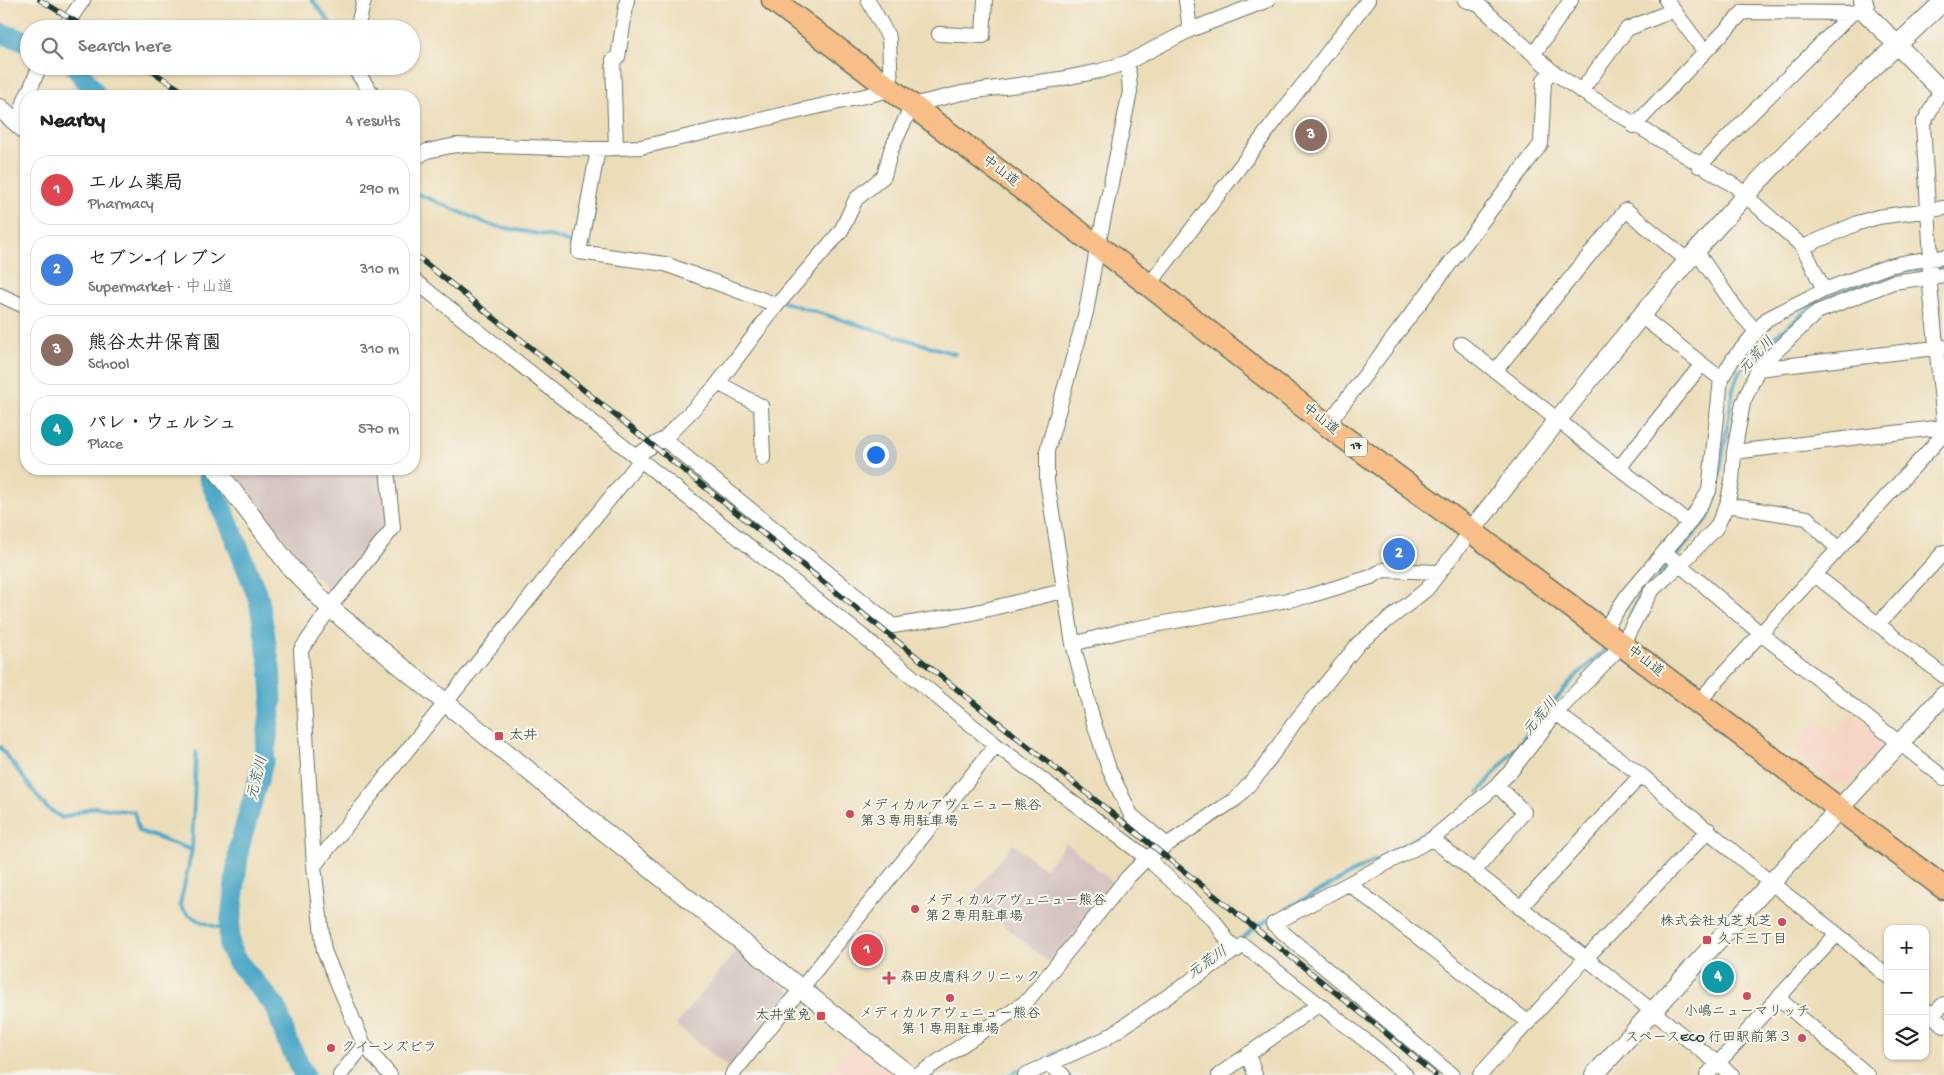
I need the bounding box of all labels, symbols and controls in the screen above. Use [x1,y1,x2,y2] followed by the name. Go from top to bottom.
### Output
[20,20,420,75] search box
[38,34,66,62] icon: search
[78,36,172,59] text: Search here
[40,110,105,135] text: Nearby
[345,113,400,132] text: 4 results
[1295,116,1327,154] pin: 3
[978,153,1022,191] street label: 中山道
[88,173,183,196] text: エルム薬局
[54,181,60,200] text: 1
[359,181,399,200] text: 290 m
[88,196,154,215] text: Pharmacy
[88,249,227,272] text: セブン-イレブン
[53,261,61,280] text: 2
[360,261,399,280] text: 310 m
[88,279,233,298] text: Supermarket · 中山道
[88,333,221,356] text: 熊谷太井保育園
[1735,333,1779,379] water label: 元荒川
[53,341,61,360] text: 3
[360,341,399,360] text: 310 m
[88,356,130,375] text: School
[1298,400,1342,440] street label: 中山道
[88,413,237,436] text: パレ・ウェルシュ
[53,421,61,440] text: 4
[358,421,399,440] text: 570 m
[88,436,123,455] text: Place
[1345,438,1367,457] road number: 17
[863,442,889,468] your location
[1383,535,1415,573] pin: 2
[1623,643,1667,681] street label: 中山道
[1520,694,1562,740] water label: 元荒川
[509,728,537,745] place label: 太井
[493,730,505,742] marker: 太井
[244,754,272,802] water label: 元荒川
[860,798,1041,831] place label: メディカルアヴェニュー熊谷 第３専用駐車場
[844,808,856,820] marker: メディカルアヴェニュー熊谷 第３専用駐車場
[925,893,1106,926] place label: メディカルアヴェニュー熊谷 第２専用駐車場
[909,903,921,915] marker: メディカルアヴェニュー熊谷 第２専用駐車場
[1660,914,1772,931] place label: 株式会社丸芝丸芝
[1776,916,1788,928] marker: 株式会社丸芝丸芝
[1884,925,1929,1060] map controls
[1884,925,1929,970] button: +
[851,931,883,969] pin: 1
[1717,932,1787,949] place label: 久下三丁目
[1701,934,1713,946] marker: 久下三丁目
[1184,943,1232,983] water label: 元荒川
[1702,958,1734,996] pin: 4
[900,970,1040,987] place label: 森田皮膚科クリニック
[1884,970,1929,1015] button: −
[882,971,896,985] marker: 森田皮膚科クリニック
[1741,990,1753,1002] marker: 小嶋ニューマリッチ
[944,992,956,1004] marker: メディカルアヴェニュー熊谷 第１専用駐車場
[1684,1004,1810,1021] place label: 小嶋ニューマリッチ
[859,1006,1041,1039] place label: メディカルアヴェニュー熊谷 第１専用駐車場
[755,1008,811,1025] place label: 太井堂免
[815,1010,827,1022] marker: 太井堂免
[1884,1015,1929,1060] button: layers
[1625,1030,1792,1047] place label: スペースECO 行田駅前第３
[1796,1032,1808,1044] marker: スペースECO 行田駅前第３
[341,1040,437,1057] place label: クイーンズビラ
[325,1042,337,1054] marker: クイーンズビラ

